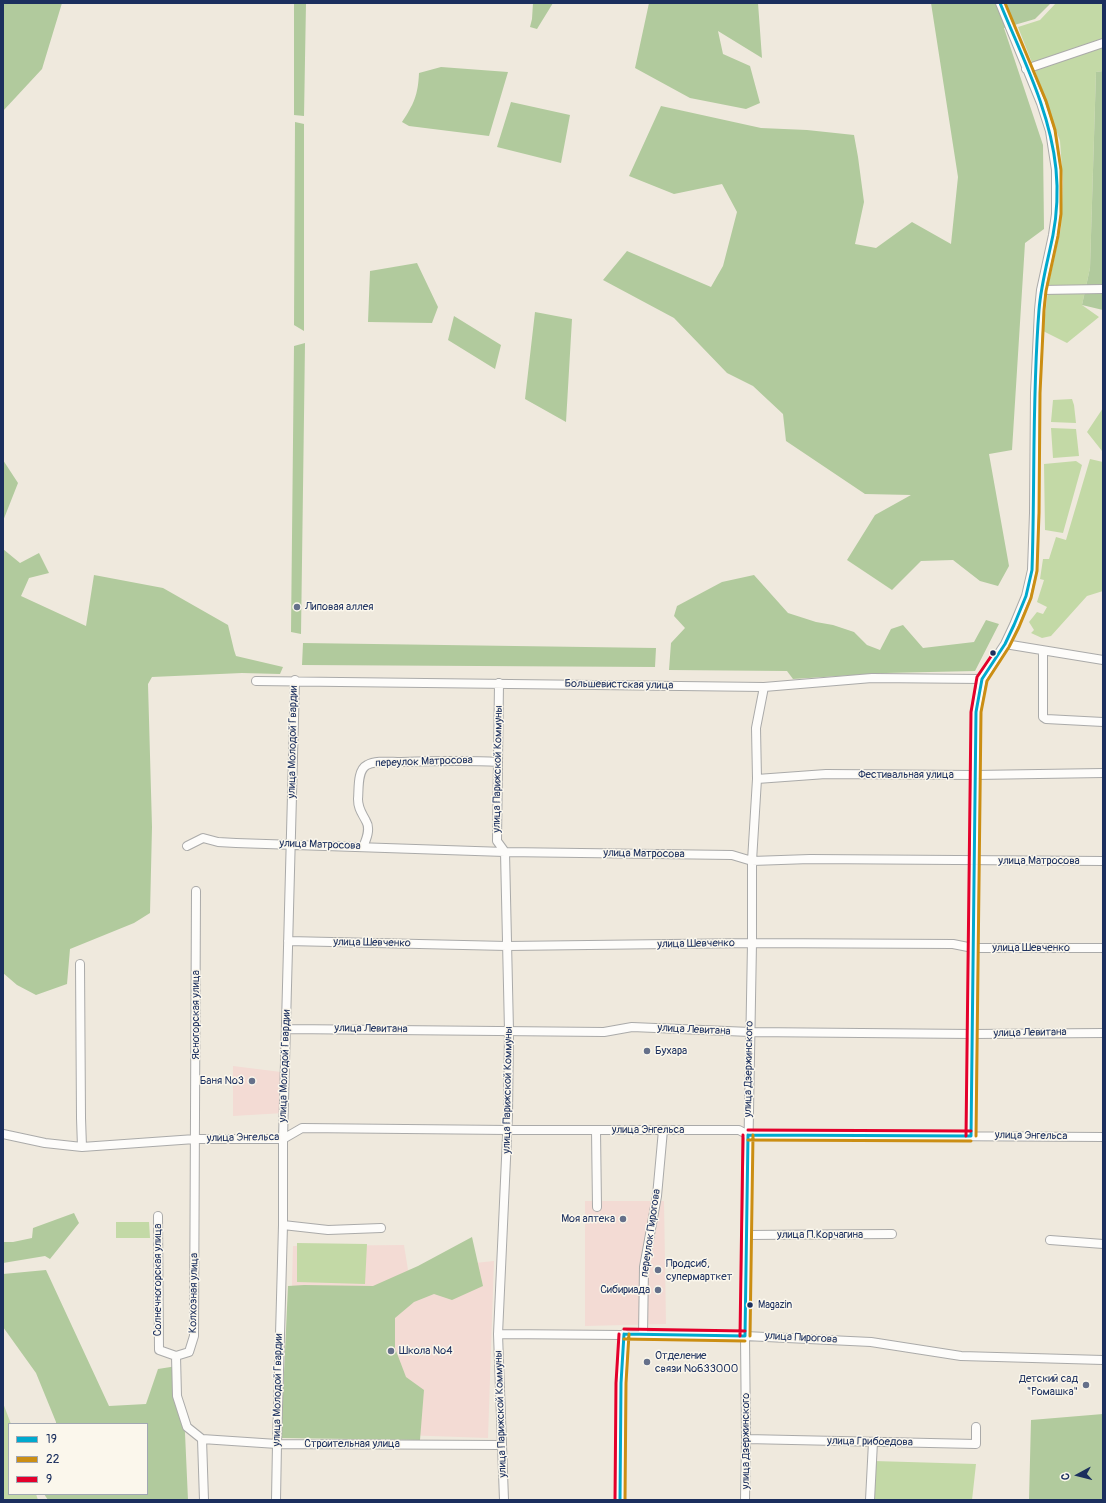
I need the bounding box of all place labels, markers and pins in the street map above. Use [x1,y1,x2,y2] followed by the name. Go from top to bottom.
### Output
[305,600,373,614] place label: Липовая аллея
[292,602,302,612] marker: Липовая аллея
[988,648,998,658] unlabelled marker
[655,1044,687,1058] place label: Бухара
[642,1046,652,1056] marker: Бухара
[200,1074,244,1088] place label: Баня №3
[247,1076,257,1086] marker: Баня №3
[561,1212,615,1226] place label: Моя аптека
[618,1214,628,1224] marker: Моя аптека
[666,1257,732,1283] place label: Продсиб, супермарткет
[653,1265,663,1275] marker: Продсиб, супермарткет
[600,1283,650,1297] place label: Сибириада
[653,1285,663,1295] marker: Сибириада
[758,1299,792,1311] place label: Magazin
[745,1300,755,1310] marker: Magazin
[399,1344,453,1358] place label: Школа №4
[386,1346,396,1356] marker: Школа №4
[655,1349,738,1375] place label: Отделение связи №633000
[642,1357,652,1367] marker: Отделение связи №633000
[1019,1372,1078,1398] place label: Детский сад "Ромашка"
[1081,1380,1091,1390] marker: Детский сад "Ромашка"

